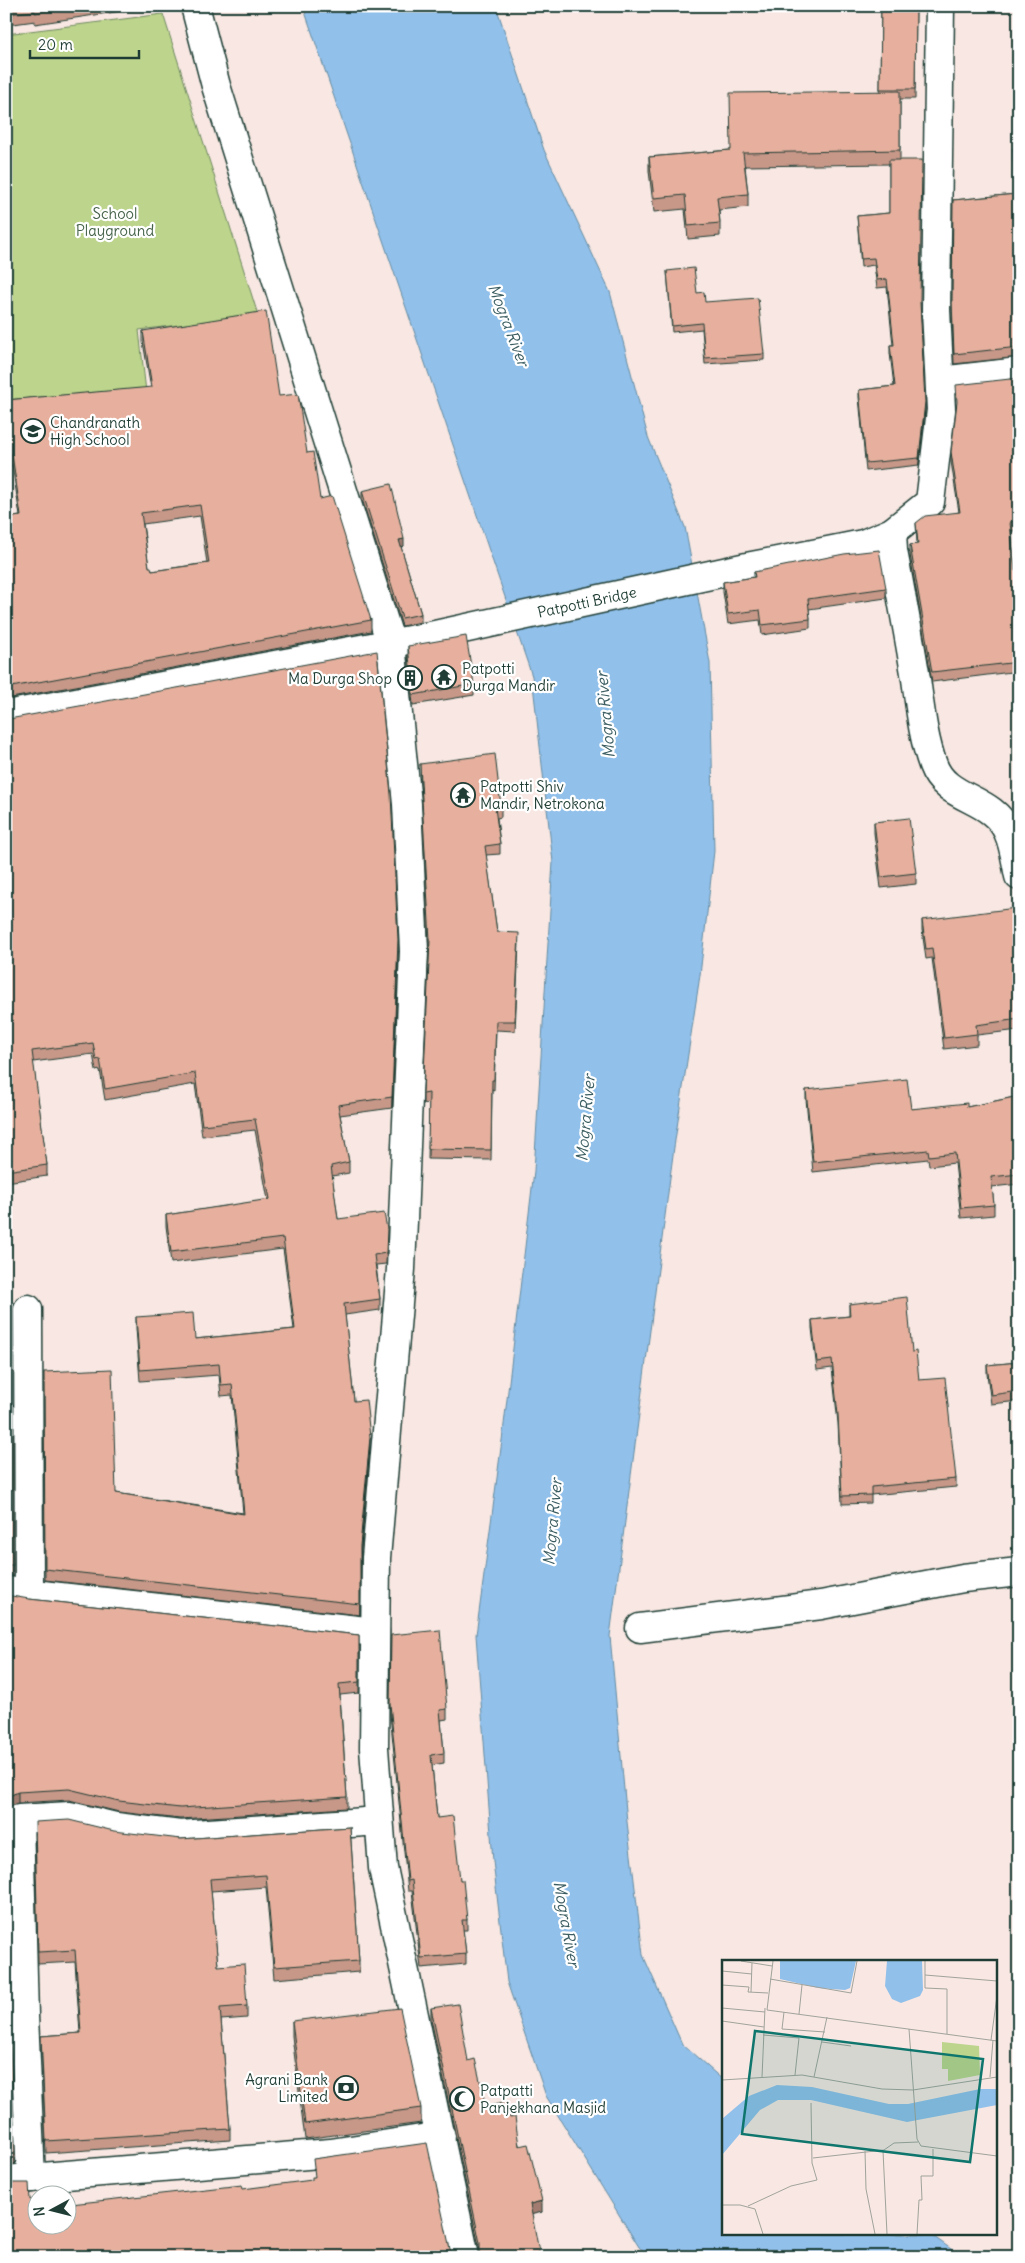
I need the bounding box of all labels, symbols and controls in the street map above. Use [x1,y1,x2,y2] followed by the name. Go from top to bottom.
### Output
[30,28,139,60] scale bar
[38,35,73,54] text: 20 m
[76,204,154,240] park label: School Playground
[484,281,535,371] water label: Mogra River
[50,413,140,449] place label: Chandranath High School
[20,418,46,444] school or university icon: Chandranath High School
[536,582,638,622] street label: Patpotti Bridge
[462,659,555,695] place label: Patpotti Durga Mandir
[431,664,457,690] temple icon: Patpotti Durga Mandir
[397,665,423,691] building icon: Ma Durga Shop
[591,668,619,759] water label: Mogra River
[288,669,392,688] place label: Ma Durga Shop
[480,777,605,813] place label: Patpotti Shiv Mandir, Netrokona
[450,782,476,808] temple icon: Patpotti Shiv Mandir, Netrokona
[571,1071,599,1162] water label: Mogra River
[538,1475,566,1566] water label: Mogra River
[550,1880,585,1971] water label: Mogra River
[722,1960,998,2236] inset map
[245,2070,328,2106] place label: Agrani Bank Limited
[333,2075,359,2101] bank icon: Agrani Bank Limited
[480,2081,606,2117] place label: Patpatti Panjekhana Masjid
[449,2086,475,2112] mosque icon: Patpatti Panjekhana Masjid
[28,2186,78,2236] north arrow
[30,2206,49,2217] text: N

